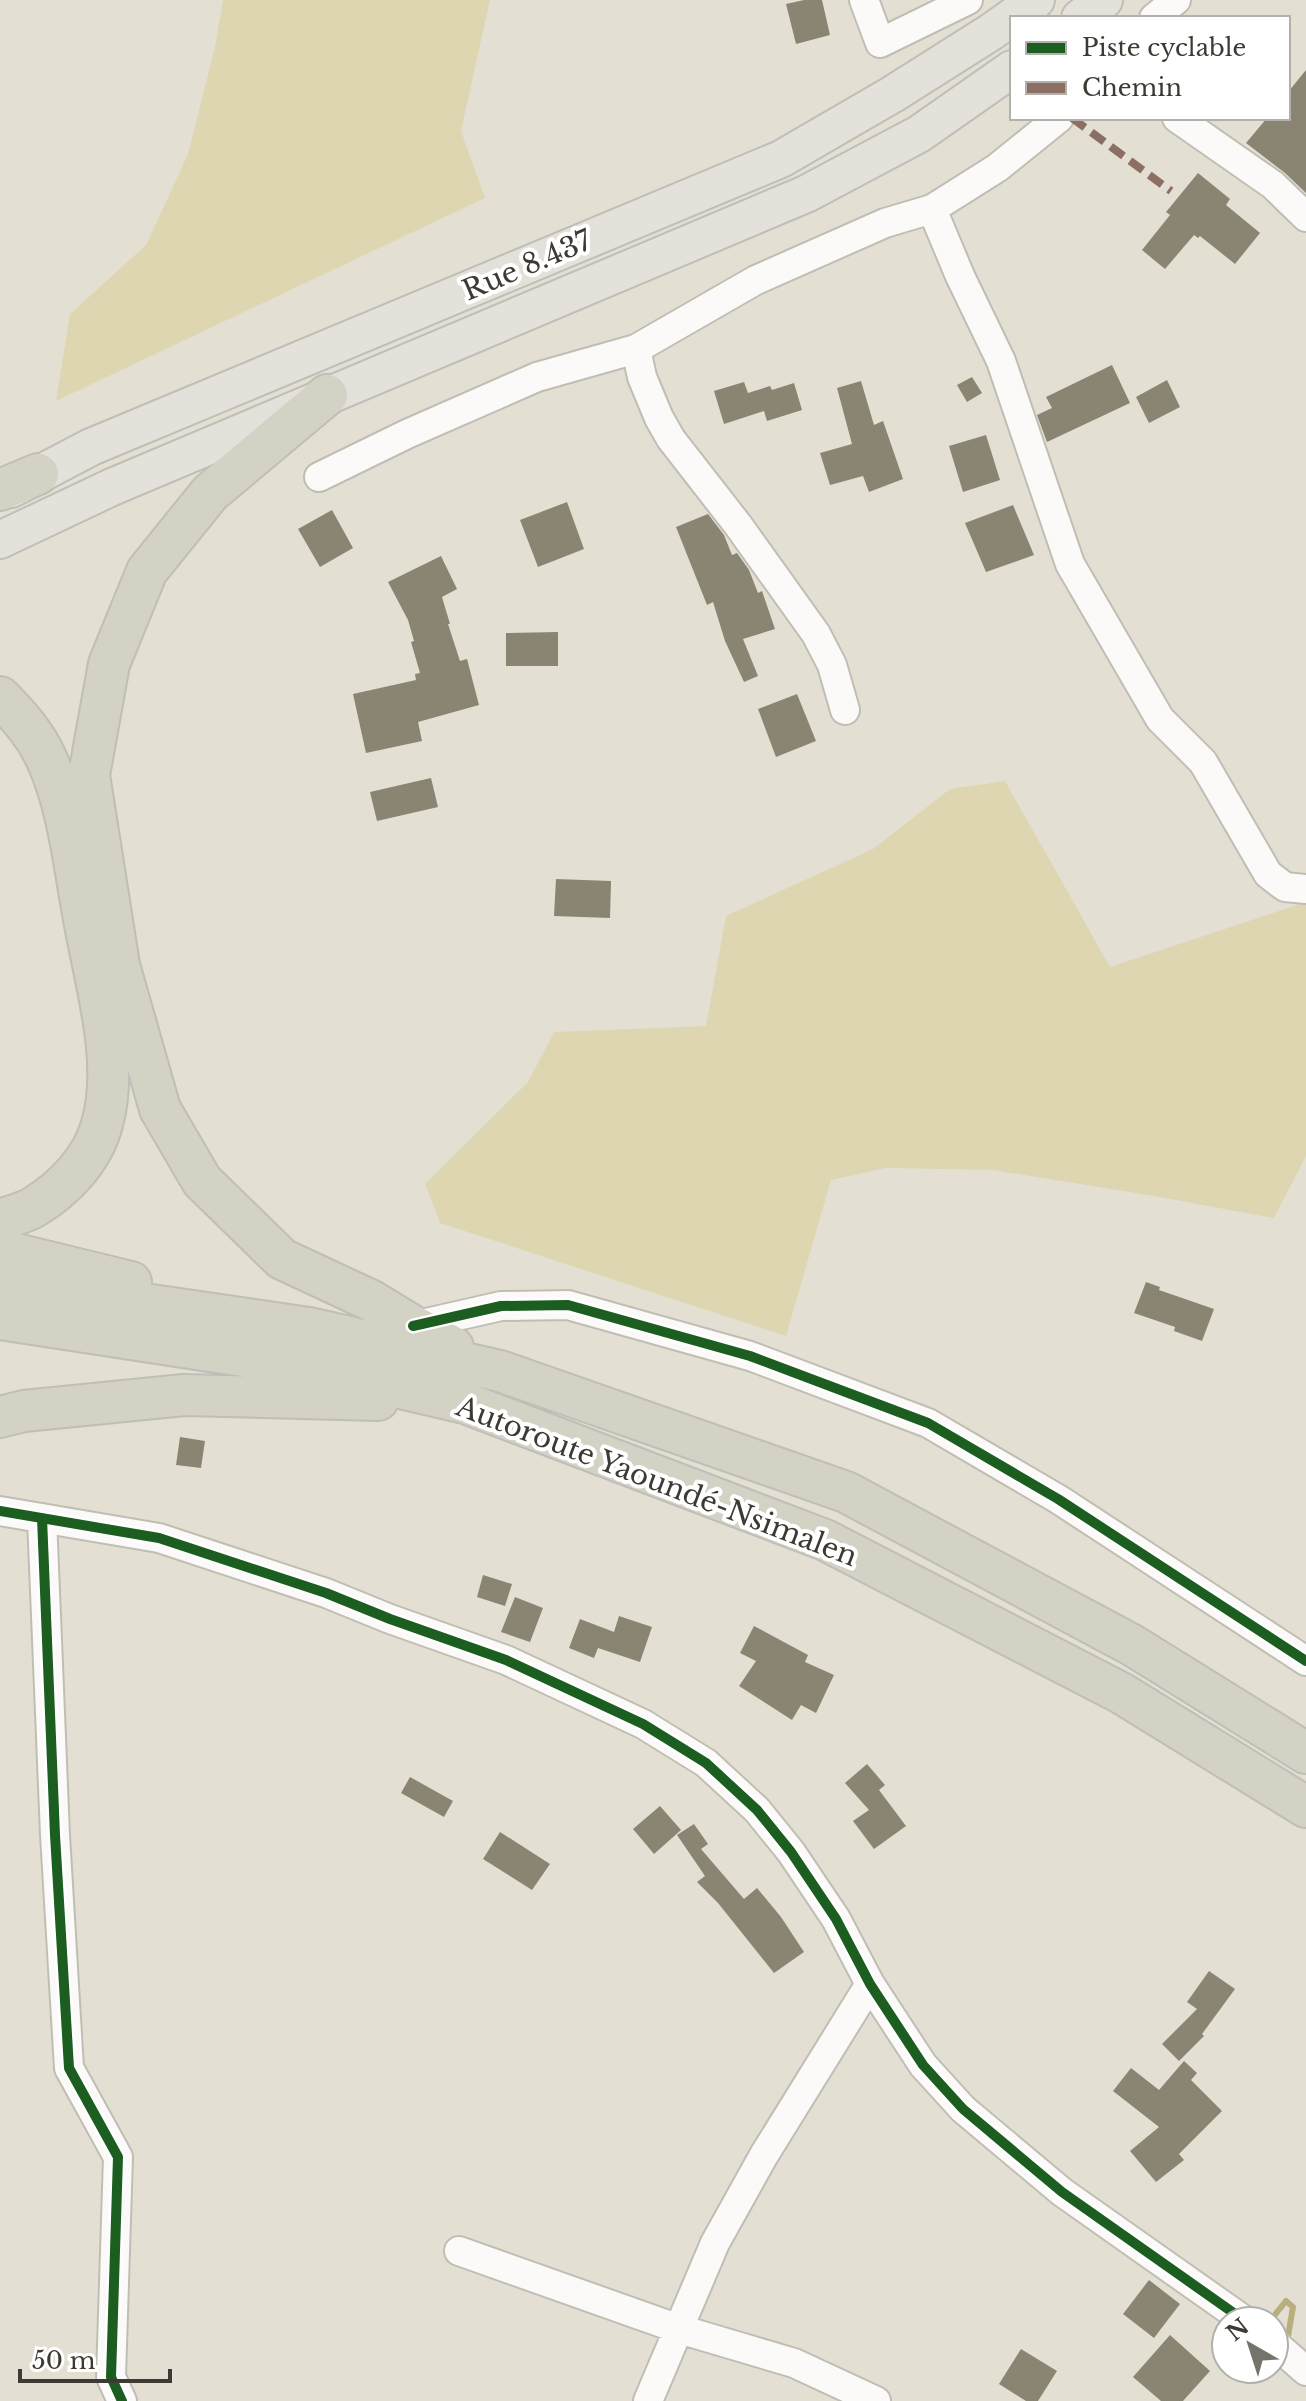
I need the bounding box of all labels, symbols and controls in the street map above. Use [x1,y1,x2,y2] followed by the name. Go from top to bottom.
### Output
[1010,16,1290,120] legend
[1082,33,1246,62] text: Piste cyclable
[1082,73,1182,102] text: Chemin
[457,222,598,308] street label: Rue 8.437
[450,1388,862,1574] street label: Autoroute Yaoundé-Nsimalen
[1210,2305,1290,2385] north arrow
[1221,2313,1255,2347] text: N
[20,2333,170,2383] scale bar
[32,2346,96,2375] text: 50 m

